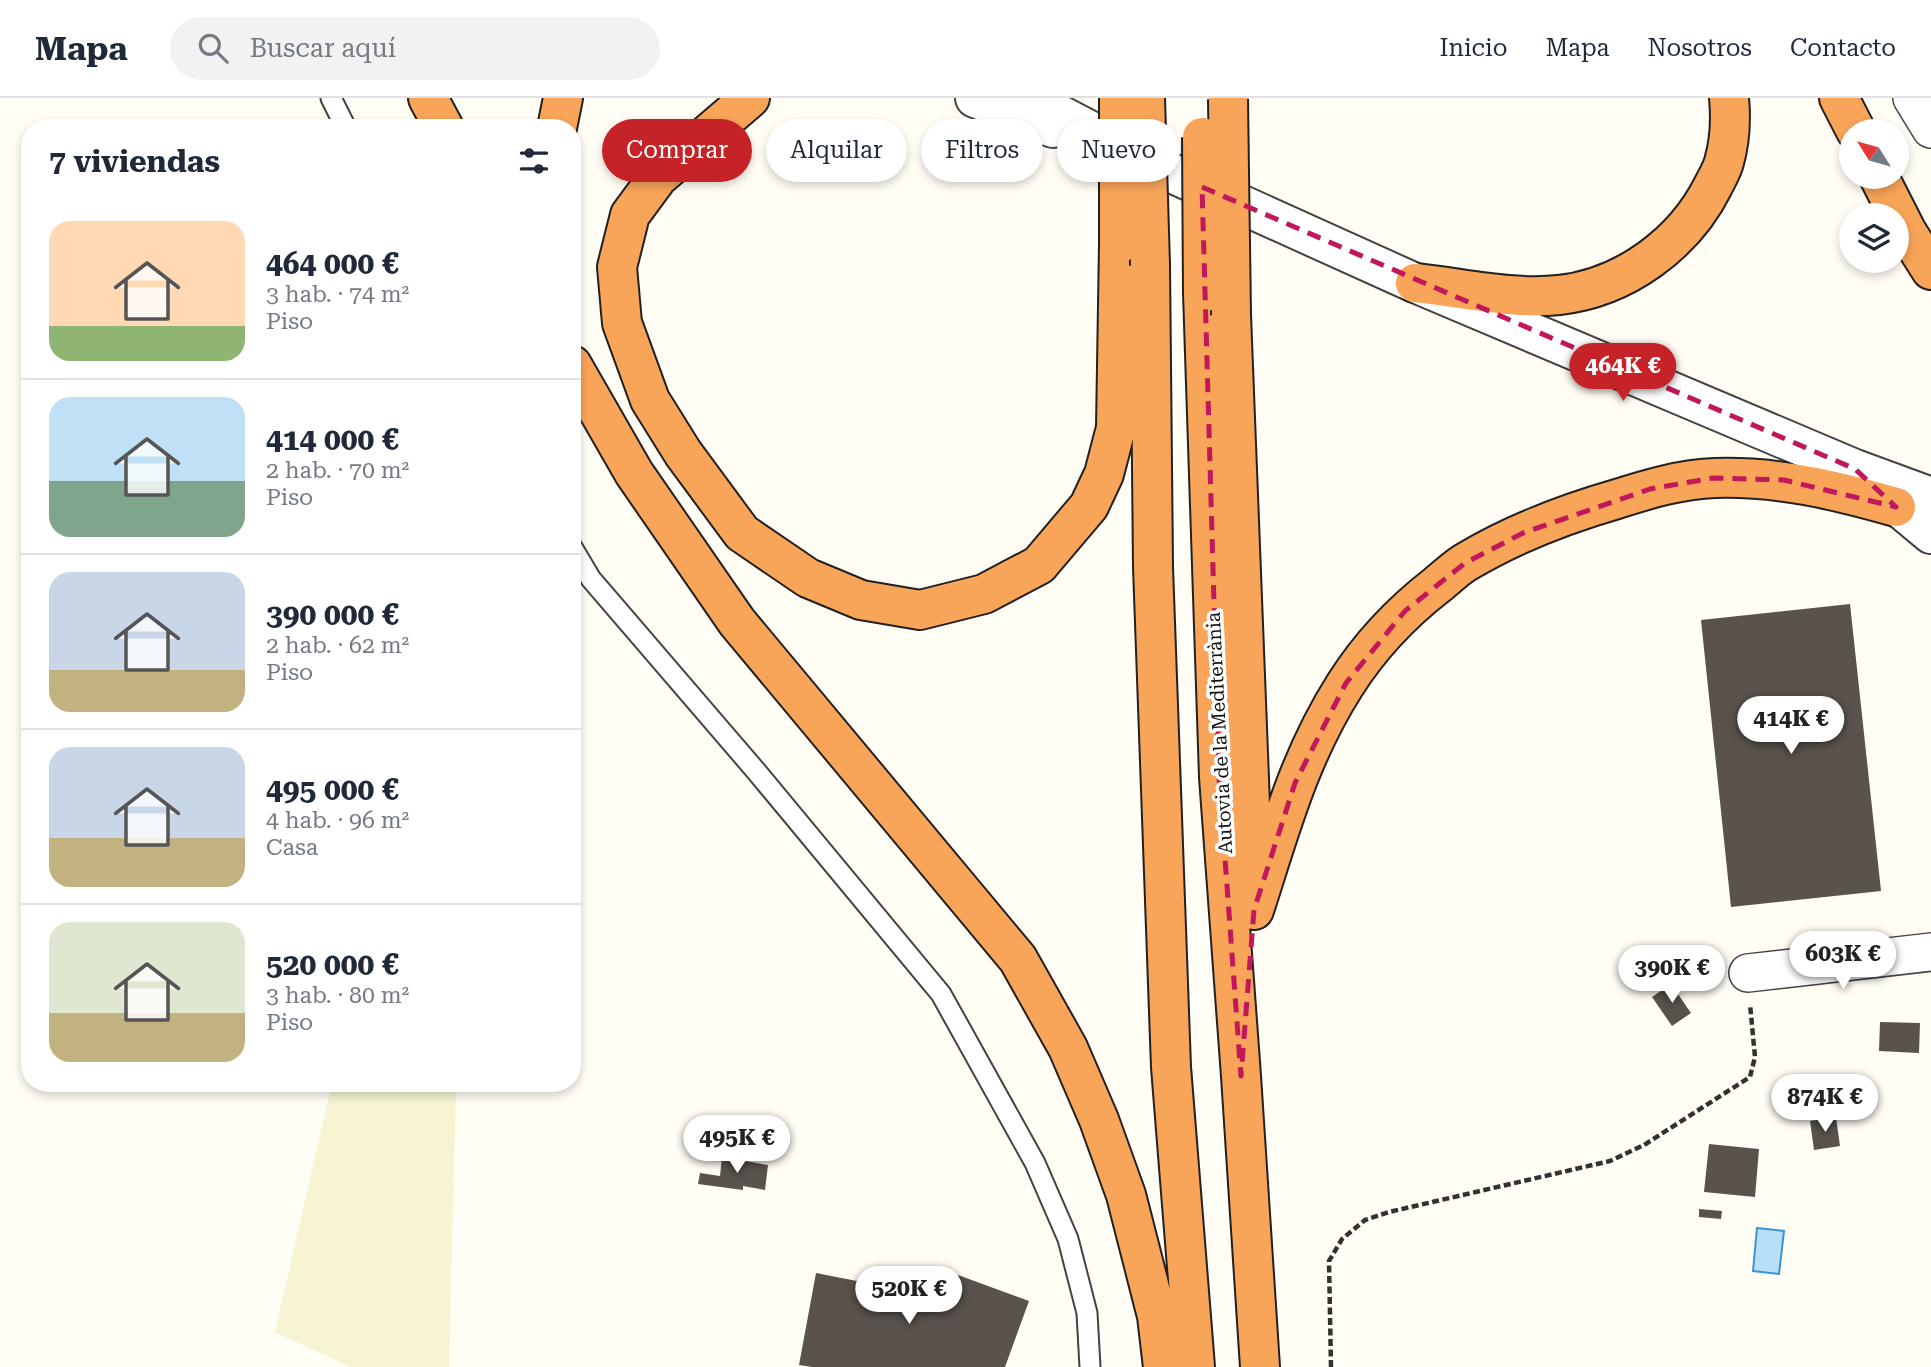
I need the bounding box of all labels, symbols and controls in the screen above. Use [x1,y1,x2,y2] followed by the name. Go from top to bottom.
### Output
[170,17,660,80] search box
[35,29,128,68] text: Mapa
[194,29,232,67] icon: search
[250,33,396,63] text: Buscar aquí
[1439,34,1507,62] text: Inicio
[1545,34,1610,62] text: Mapa
[1648,34,1752,62] text: Nosotros
[1790,34,1896,62] text: Contacto
[602,119,752,182] chip: Comprar
[766,119,907,182] chip: Alquilar
[921,119,1043,182] chip: Filtros
[1057,119,1180,182] chip: Nuevo
[1839,119,1909,189] north arrow
[1839,119,1909,273] map controls
[515,142,553,180] icon: filters
[49,144,220,179] text: 7 viviendas
[1839,203,1909,273] button: layers
[266,246,399,281] text: 464 000 €
[105,249,189,333] icon: home
[266,281,409,308] text: 3 hab. · 74 m²
[266,308,313,335] text: Piso
[1566,344,1680,403] pin: 464K €
[1585,352,1661,379] text: 464K €
[266,422,399,457] text: 414 000 €
[105,425,189,509] icon: home
[266,457,409,484] text: 2 hab. · 70 m²
[266,484,313,511] text: Piso
[266,597,399,632] text: 390 000 €
[105,600,189,684] icon: home
[1202,611,1237,854] street label: Autovia de la Mediterrània
[266,632,409,659] text: 2 hab. · 62 m²
[266,659,313,686] text: Piso
[1734,696,1848,756] pin: 414K €
[1753,705,1829,732] text: 414K €
[266,772,399,807] text: 495 000 €
[105,775,189,859] icon: home
[266,807,409,834] text: 4 hab. · 96 m²
[266,834,318,861] text: Casa
[1786,932,1900,991] pin: 603K €
[1805,940,1881,967] text: 603K €
[1615,946,1729,1005] pin: 390K €
[266,947,399,982] text: 520 000 €
[105,950,189,1034] icon: home
[1634,954,1710,981] text: 390K €
[266,982,409,1009] text: 3 hab. · 80 m²
[266,1009,313,1036] text: Piso
[1768,1074,1882,1134] pin: 874K €
[1787,1083,1863,1110] text: 874K €
[680,1116,794,1175] pin: 495K €
[699,1124,775,1151] text: 495K €
[852,1266,966,1326] pin: 520K €
[871,1275,947,1302] text: 520K €

